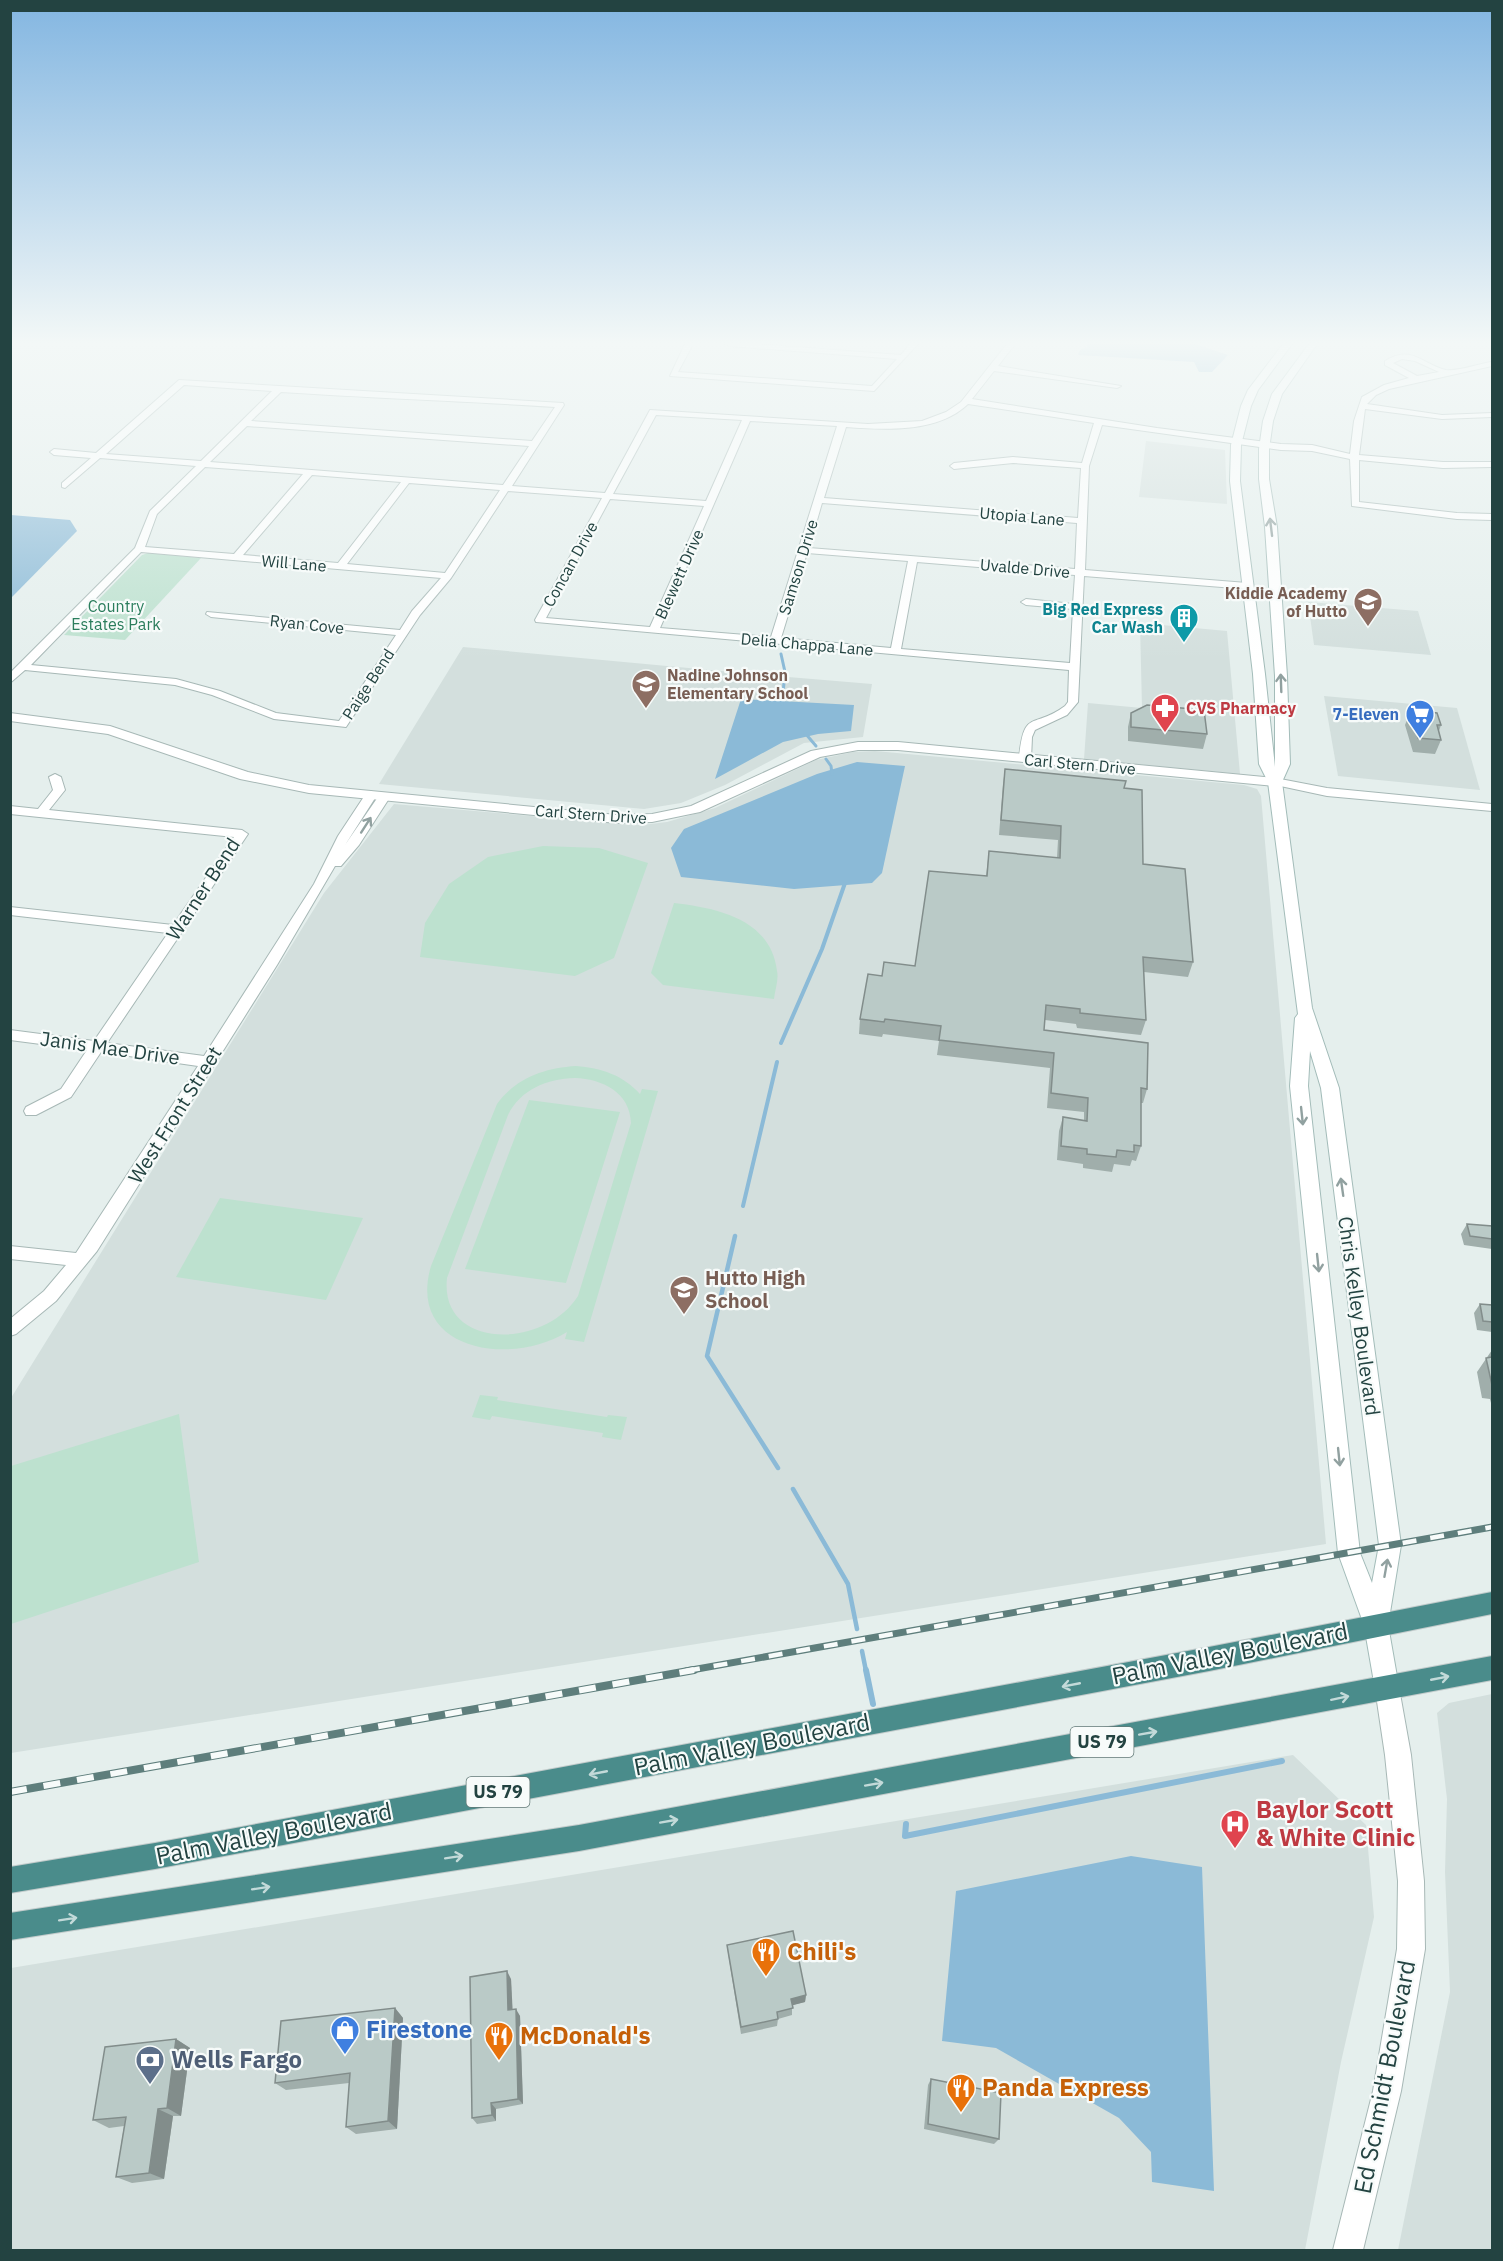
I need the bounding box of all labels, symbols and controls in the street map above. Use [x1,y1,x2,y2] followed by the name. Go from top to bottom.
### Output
[979,502,1066,530] street label: Utopia Lane
[774,517,822,617] street label: Samson Drive
[1265,517,1276,537] one-way arrow
[538,518,602,610] street label: Concan Drive
[650,526,708,622] street label: Blewett Drive
[261,550,327,576] street label: Will Lane
[979,554,1071,582] street label: Uvalde Drive
[1225,583,1347,621] place label: Kiddie Academy of Hutto
[1352,586,1384,628] school or university icon: Kiddie Academy of Hutto
[71,596,161,634] park label: Country Estates Park
[1042,599,1163,637] place label: Big Red Express Car Wash
[1168,602,1200,644] building icon: Big Red Express Car Wash
[269,610,345,638] street label: Ryan Cove
[740,628,874,660] street label: Delia Chappa Lane
[338,645,398,723] street label: Paige Bend
[667,665,808,703] place label: Nadine Johnson Elementary School
[630,668,662,710] school or university icon: Nadine Johnson Elementary School
[1276,674,1287,694] one-way arrow
[1149,692,1181,734] pharmacy icon: CVS Pharmacy
[1186,698,1296,718] place label: CVS Pharmacy
[1404,698,1436,740] supermarket icon: 7-Eleven
[1333,704,1399,724] place label: 7-Eleven
[1023,749,1137,779] street label: Carl Stern Drive
[534,800,648,828] street label: Carl Stern Drive
[360,817,372,834] one-way arrow
[159,832,246,945] street label: Warner Bend
[39,1024,182,1071] street label: Janis Mae Drive
[122,1041,228,1188] street label: West Front Street
[1297,1106,1308,1126] one-way arrow
[1337,1178,1348,1198] one-way arrow
[1332,1214,1387,1417] street label: Chris Kelley Boulevard
[1313,1252,1324,1272] one-way arrow
[705,1264,806,1314] place label: Hutto High School
[668,1274,700,1316] school or university icon: Hutto High School
[1334,1446,1345,1466] one-way arrow
[1381,1559,1392,1578] one-way arrow
[1109,1614,1351,1692] street label: Palm Valley Boulevard
[1429,1672,1449,1683] one-way arrow
[1062,1680,1082,1691] one-way arrow
[1330,1692,1349,1703] one-way arrow
[631,1705,873,1783] street label: Palm Valley Boulevard
[1070,1727,1134,1757] road number: US 79
[1138,1727,1158,1738] one-way arrow
[589,1768,608,1779] one-way arrow
[466,1777,530,1807] road number: US 79
[864,1778,883,1789] one-way arrow
[1256,1793,1415,1853] place label: Baylor Scott & White Clinic
[153,1794,395,1872] street label: Palm Valley Boulevard
[1219,1808,1251,1850] hospital icon: Baylor Scott & White Clinic
[659,1815,679,1826] one-way arrow
[443,1852,463,1863] one-way arrow
[251,1883,270,1894] one-way arrow
[58,1914,78,1925] one-way arrow
[787,1935,856,1967] place label: Chili's
[750,1936,782,1978] restaurant icon: Chili's
[1346,1957,1422,2196] street label: Ed Schmidt Boulevard
[366,2013,472,2045] place label: Firestone
[329,2014,361,2056] shop icon: Firestone
[520,2019,651,2051] place label: McDonald's
[483,2020,515,2062] restaurant icon: McDonald's
[171,2043,302,2075] place label: Wells Fargo
[134,2044,166,2086] bank icon: Wells Fargo
[982,2071,1149,2103] place label: Panda Express
[945,2072,977,2114] restaurant icon: Panda Express

